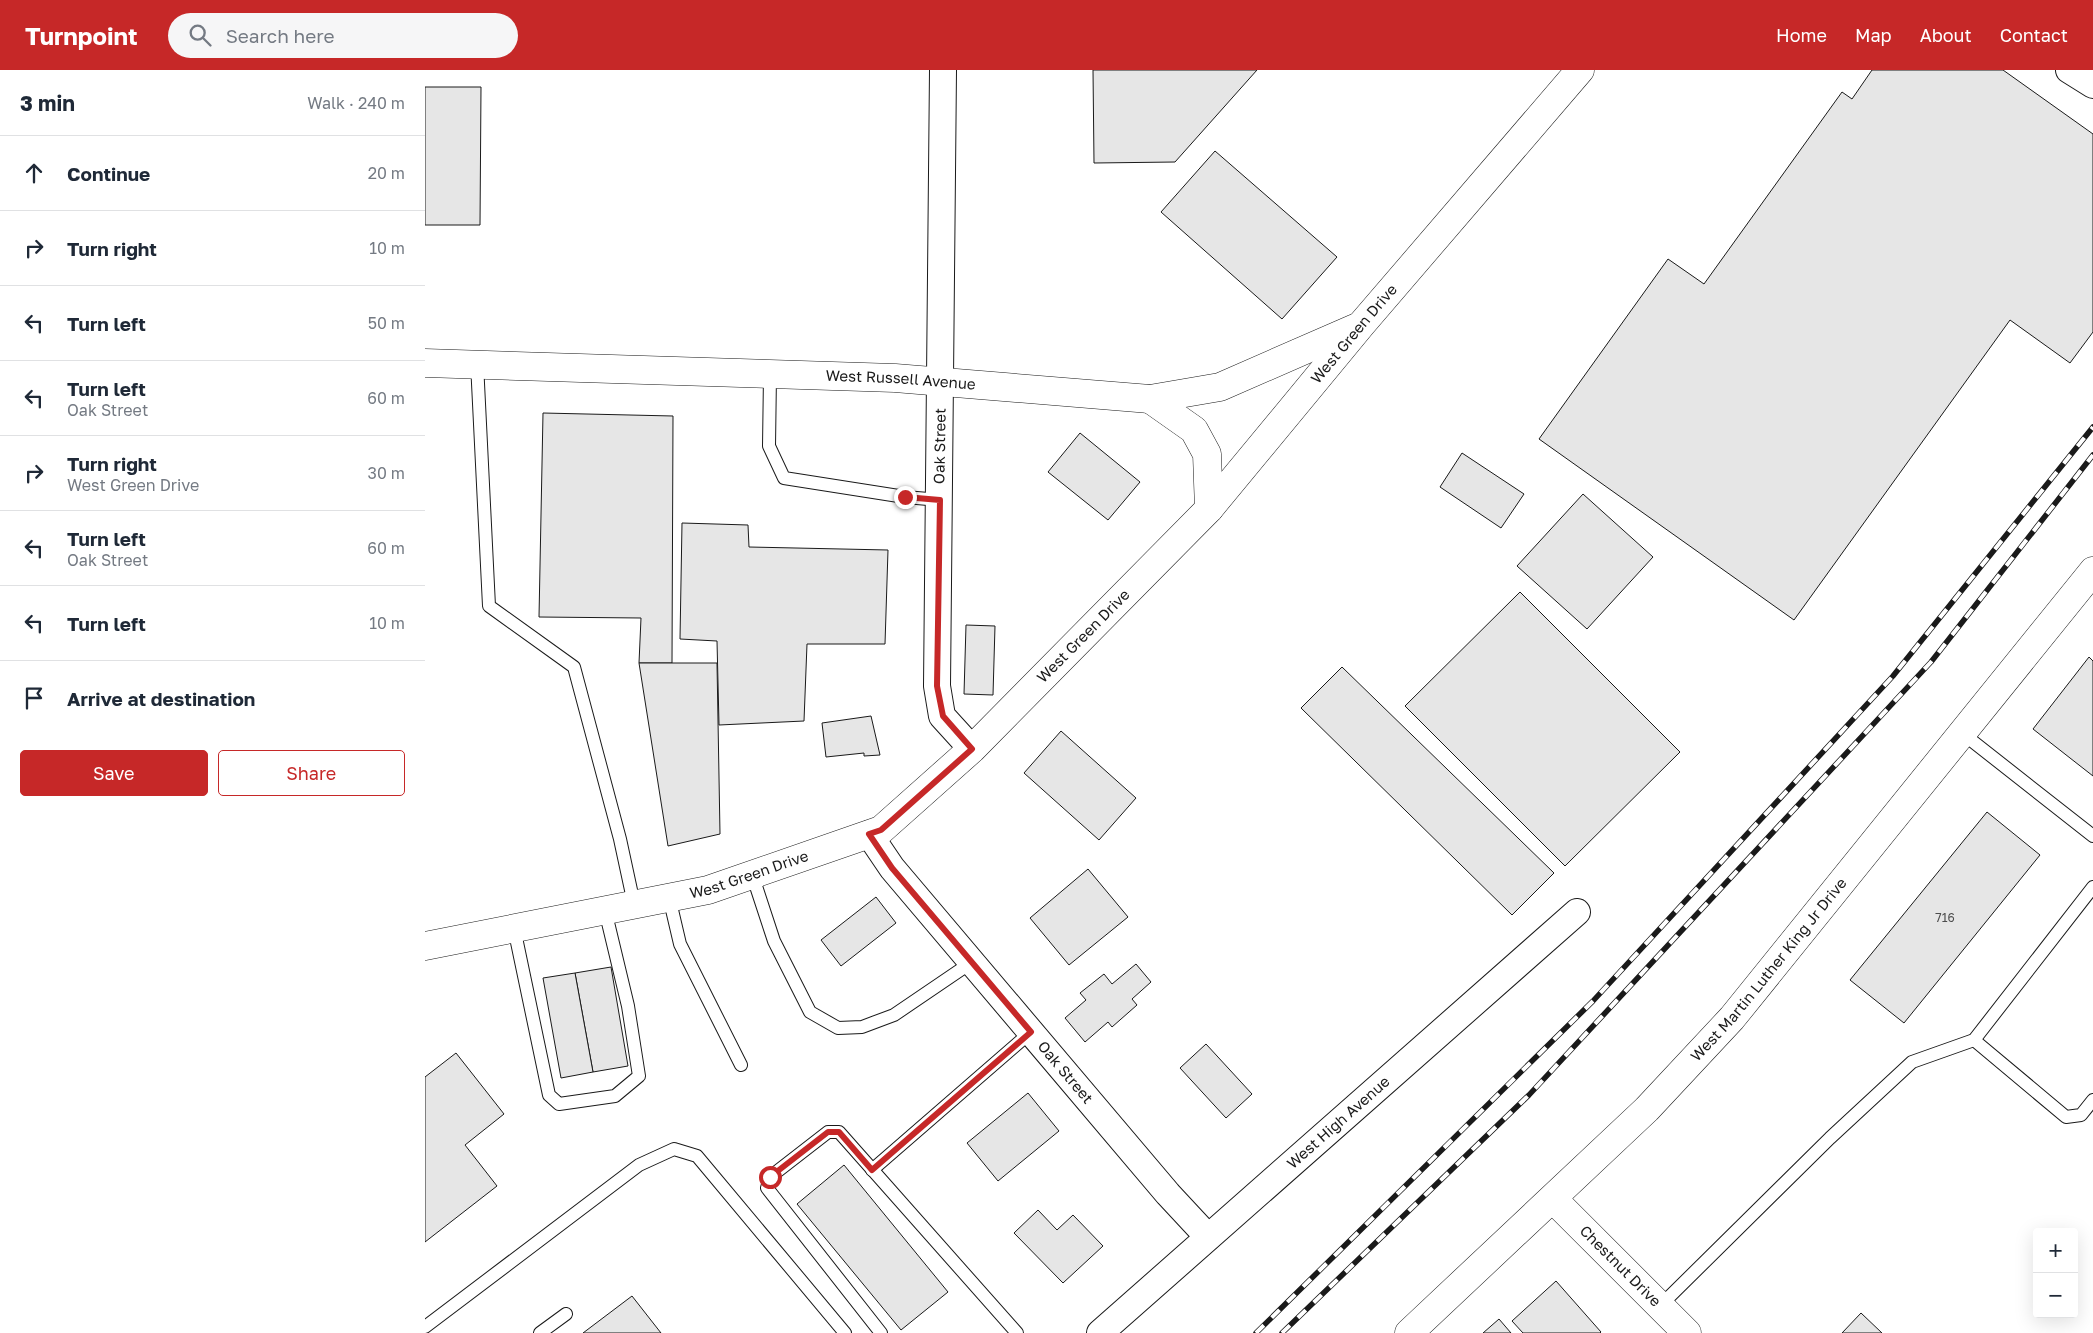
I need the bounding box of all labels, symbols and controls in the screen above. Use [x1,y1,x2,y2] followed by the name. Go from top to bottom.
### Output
[168,13,518,58] search box
[25,21,138,50] text: Turnpoint
[186,21,214,49] icon: search
[226,24,335,47] text: Search here
[1776,24,1827,46] text: Home
[1855,24,1892,46] text: Map
[1920,24,1972,46] text: About
[2000,24,2068,46] text: Contact
[20,90,75,116] text: 3 min
[307,93,405,113] text: Walk · 240 m
[20,159,48,187] icon: ahead
[67,162,150,185] text: Continue
[368,163,405,183] text: 20 m
[20,234,48,262] icon: right
[67,237,157,260] text: Turn right
[369,238,405,258] text: 10 m
[1307,280,1400,387] street label: West Green Drive
[20,309,48,337] icon: left
[67,312,146,335] text: Turn left
[368,313,405,333] text: 50 m
[825,366,977,393] street label: West Russell Avenue
[67,377,146,400] text: Turn left
[20,384,48,412] icon: left
[367,388,405,408] text: 60 m
[67,400,148,420] text: Oak Street
[929,408,949,484] street label: Oak Street
[67,452,157,475] text: Turn right
[20,459,48,487] icon: right
[368,463,405,483] text: 30 m
[67,475,199,495] text: West Green Drive
[894,486,917,509] route end
[67,527,146,550] text: Turn left
[20,534,48,562] icon: left
[367,538,405,558] text: 60 m
[67,550,148,570] text: Oak Street
[1033,585,1133,686] street label: West Green Drive
[20,609,48,637] icon: left
[67,612,146,635] text: Turn left
[369,613,405,633] text: 10 m
[20,684,48,712] icon: arrive
[67,687,255,710] text: Arrive at destination
[20,750,208,796] button: Save
[218,750,405,796] button: Share
[688,846,811,901] street label: West Green Drive
[1686,873,1850,1064] street label: West Martin Luther King Jr Drive
[1935,910,1955,925] house number: 716
[1034,1037,1097,1107] street label: Oak Street
[1283,1072,1393,1172] street label: West High Avenue
[759,1166,782,1189] route start
[1577,1221,1665,1310] street label: Chestnut Drive
[2033,1228,2078,1318] map controls
[2033,1228,2078,1273] button: +
[2033,1273,2078,1318] button: −

